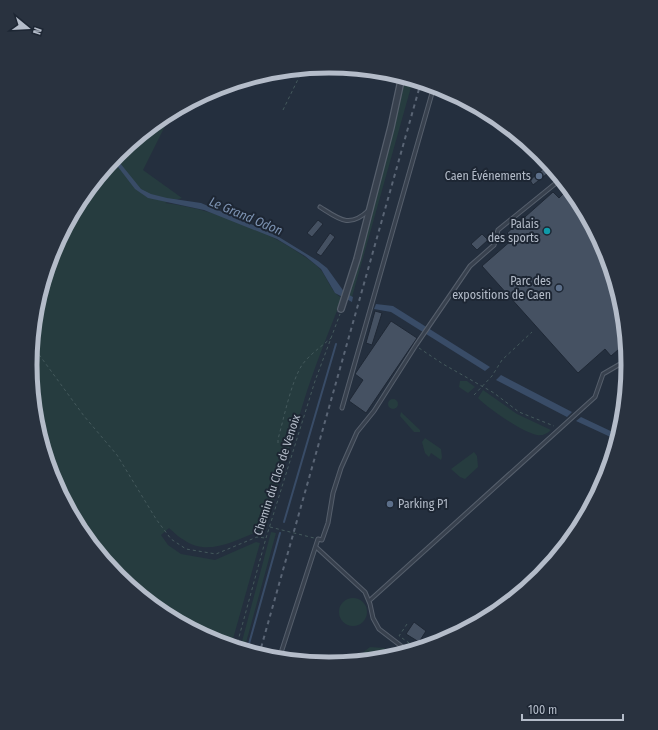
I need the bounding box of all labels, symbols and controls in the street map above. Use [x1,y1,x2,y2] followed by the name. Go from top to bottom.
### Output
[8,8,48,48] north arrow
[30,26,44,36] text: N
[445,168,531,183] place label: Caen Événements
[534,171,544,181] marker: Caen Événements
[207,194,285,238] water label: Le Grand Odon
[488,217,539,245] place label: Palais des sports
[542,226,552,236] marker: Palais des sports
[452,274,551,302] place label: Parc des expositions de Caen
[554,283,564,293] marker: Parc des expositions de Caen
[251,412,303,537] street label: Chemin du Clos de Venoix
[398,497,448,511] place label: Parking P1
[385,499,395,509] marker: Parking P1
[522,696,623,722] scale bar
[528,703,557,717] text: 100 m

